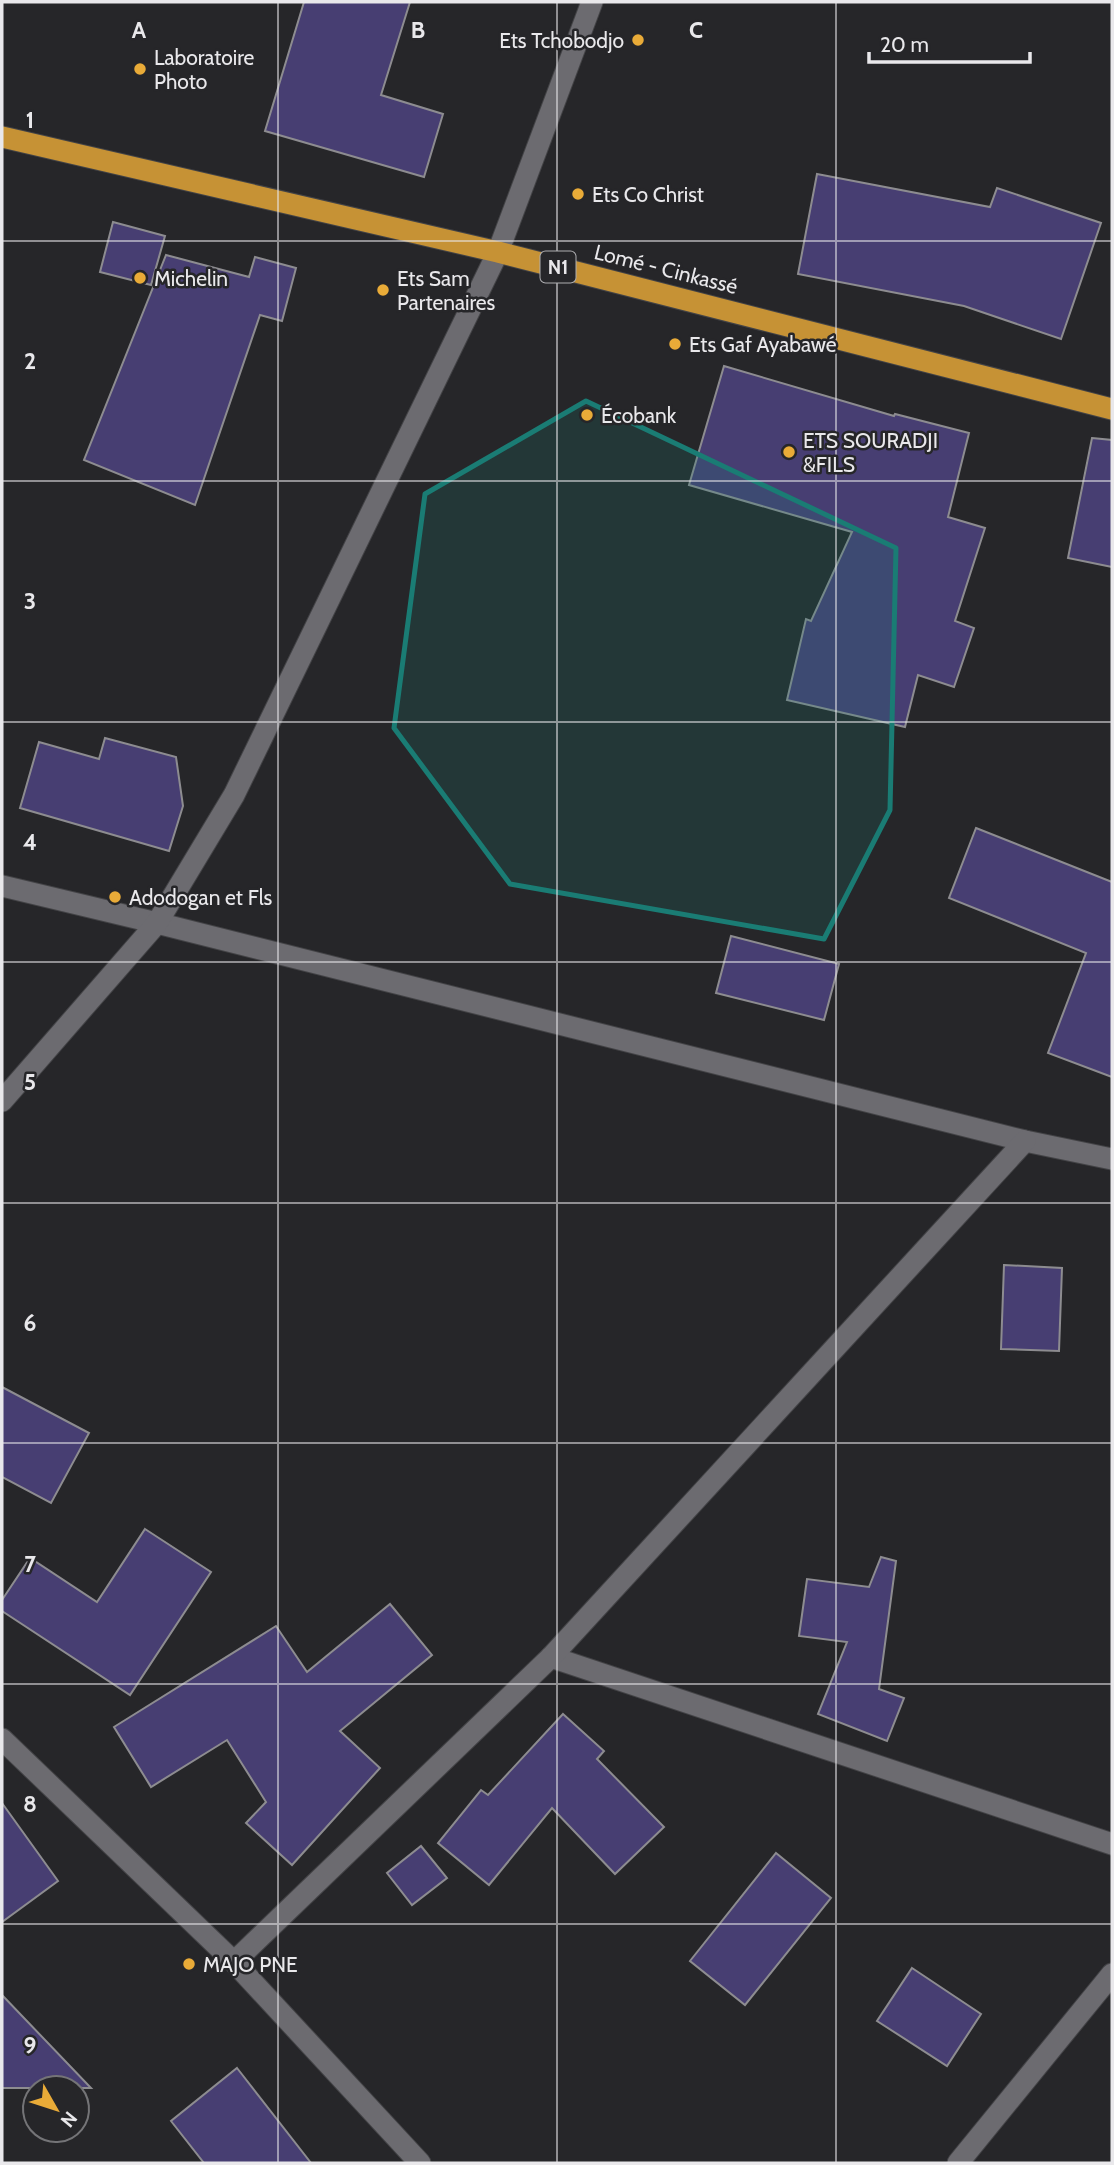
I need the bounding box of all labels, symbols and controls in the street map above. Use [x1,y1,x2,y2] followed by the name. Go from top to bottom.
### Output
[132,16,147,44] text: A
[411,16,425,44] text: B
[689,16,703,44] text: C
[869,21,1030,65] scale bar
[499,28,624,54] place label: Ets Tchobodjo
[630,32,646,48] marker: Ets Tchobodjo
[880,32,929,57] text: 20 m
[154,45,255,94] place label: Laboratoire Photo
[132,61,148,77] marker: Laboratoire Photo
[26,106,34,134] text: 1
[592,182,704,207] place label: Ets Co Christ
[570,186,586,202] marker: Ets Co Christ
[592,239,740,299] street label: Lomé - Cinkassé
[540,252,576,282] road number: N1
[154,266,228,291] place label: Michelin
[397,266,496,315] place label: Ets Sam Partenaires
[132,270,148,286] marker: Michelin
[375,282,391,298] marker: Ets Sam Partenaires
[689,332,837,357] place label: Ets Gaf Ayabawé
[667,336,683,352] marker: Ets Gaf Ayabawé
[24,347,36,375] text: 2
[601,403,677,428] place label: Écobank
[579,407,595,423] marker: Écobank
[803,428,938,477] place label: ETS SOURADJI &FILS
[781,444,797,460] marker: ETS SOURADJI &FILS
[24,587,36,615] text: 3
[23,828,37,856] text: 4
[129,885,273,910] place label: Adodogan et Fls
[107,889,123,905] marker: Adodogan et Fls
[24,1068,36,1096] text: 5
[24,1309,36,1337] text: 6
[24,1550,36,1578] text: 7
[23,1790,37,1818] text: 8
[203,1952,298,1977] place label: MAJO PNE
[181,1956,197,1972] marker: MAJO PNE
[24,2031,36,2059] text: 9
[21,2074,91,2144] north arrow
[56,2107,82,2132] text: N

